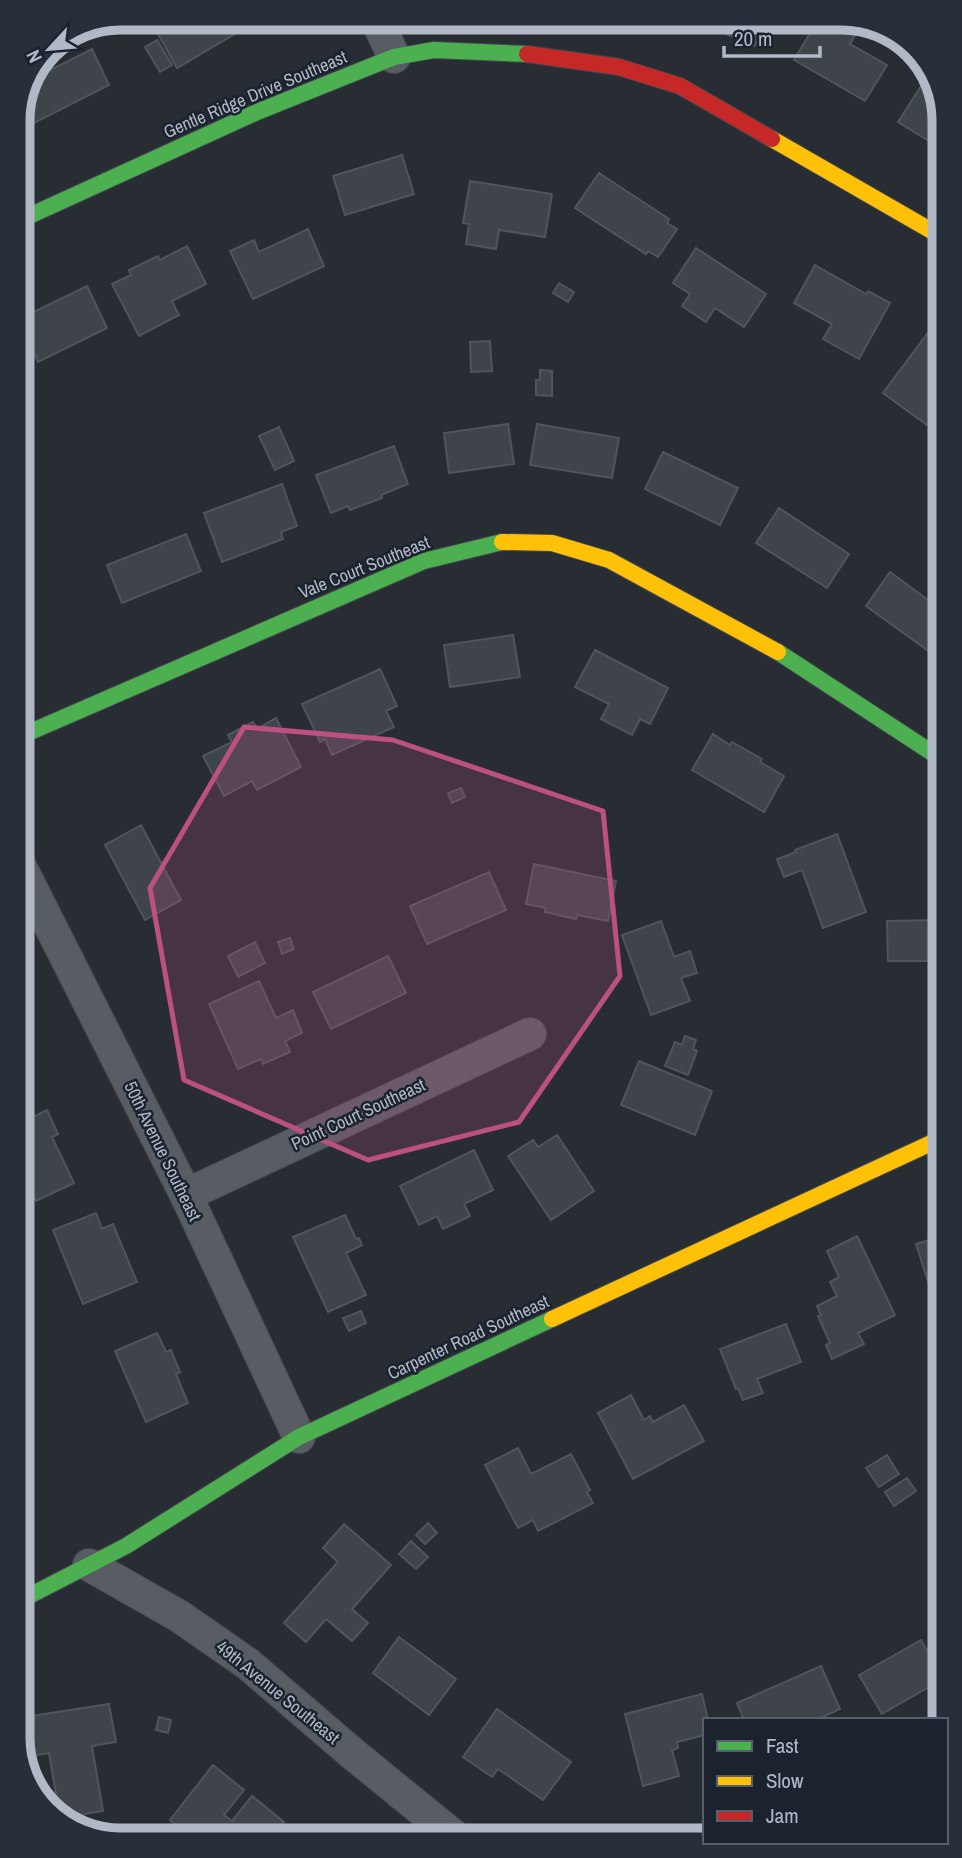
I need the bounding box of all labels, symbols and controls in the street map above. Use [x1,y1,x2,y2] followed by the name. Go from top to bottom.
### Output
[14,14,84,84] north arrow
[724,14,820,58] scale bar
[734,24,772,53] text: 20 m
[159,44,351,144] street label: Gentle Ridge Drive Southeast
[20,46,48,67] text: N
[295,529,433,605] street label: Vale Court Southeast
[287,1072,429,1156] street label: Point Court Southeast
[118,1077,208,1225] street label: 50th Avenue Southeast
[383,1289,553,1385] street label: Carpenter Road Southeast
[211,1634,345,1750] street label: 49th Avenue Southeast
[703,1718,948,1844] legend
[766,1731,799,1760] text: Fast
[766,1766,804,1795] text: Slow
[766,1801,799,1830] text: Jam

